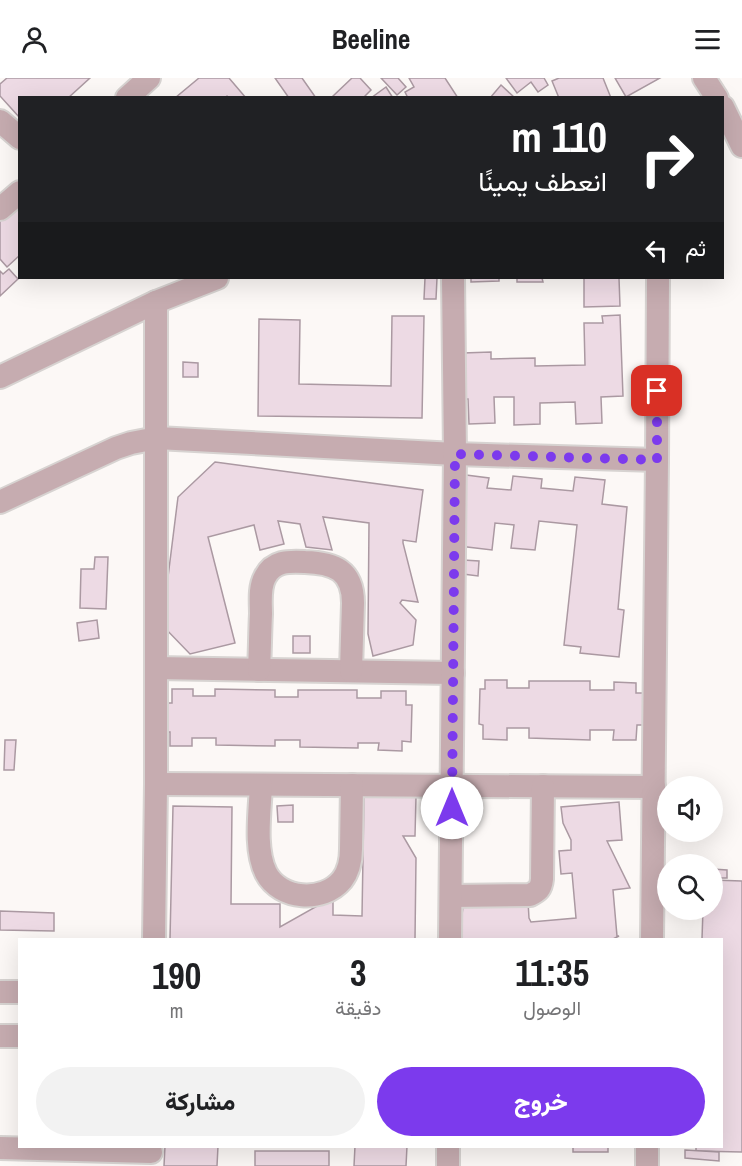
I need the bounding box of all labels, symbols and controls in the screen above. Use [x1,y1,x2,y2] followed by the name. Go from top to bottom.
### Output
[332,21,410,57] text: Beeline
[18,23,51,56] icon: person
[691,23,724,56] icon: menu
[511,109,607,165] text: 110 m
[628,120,706,198] icon: right
[478,163,607,199] text: انعطف يمينًا
[685,233,706,263] text: ثم
[640,234,673,267] icon: left
[631,365,682,416] pin
[640,374,673,407] icon: arrive
[420,776,484,840] position arrow
[657,776,723,920] map controls
[657,776,723,842] button: sound
[657,854,723,920] button: search
[350,949,366,997] text: 3
[515,949,589,997] text: 11:35
[152,952,201,1000] text: 190
[335,994,381,1021] text: دقيقة
[523,994,581,1021] text: الوصول
[170,997,183,1024] text: m
[36,1067,365,1136] button: مشاركة
[377,1067,705,1136] button: خروج

